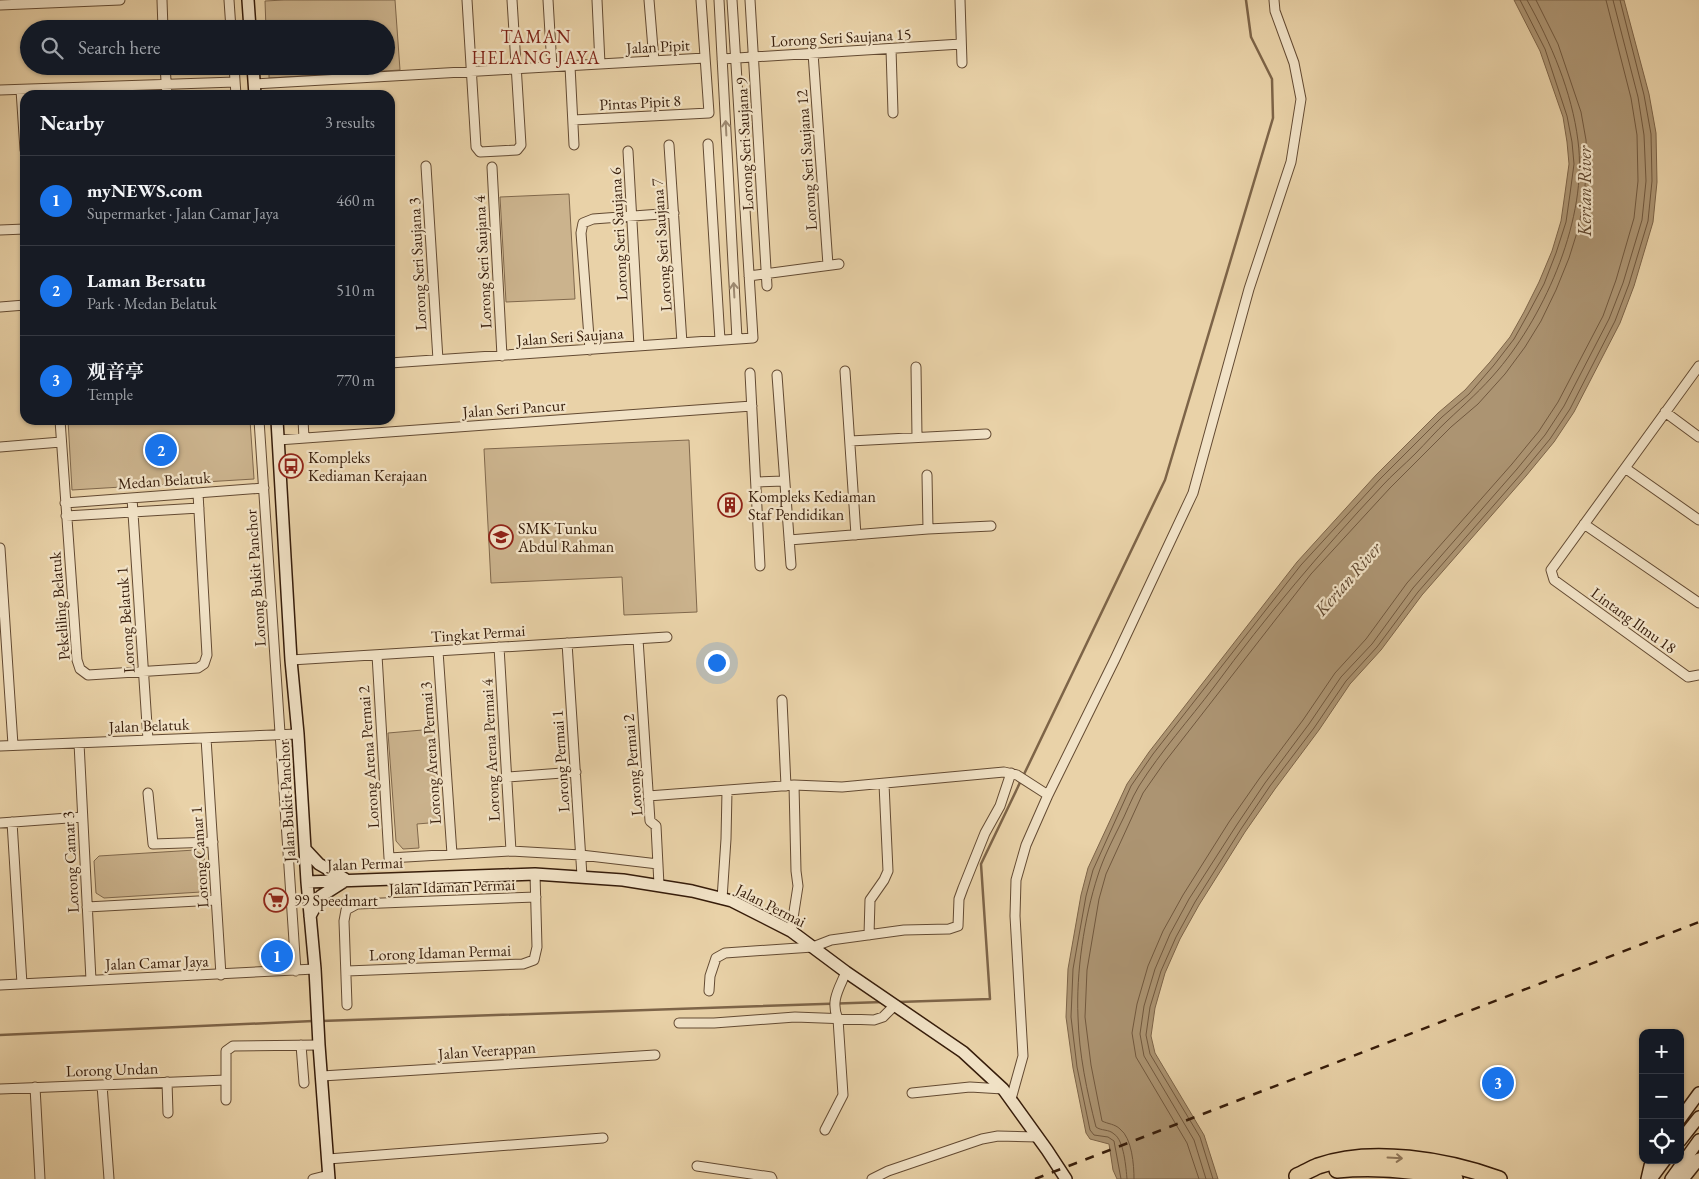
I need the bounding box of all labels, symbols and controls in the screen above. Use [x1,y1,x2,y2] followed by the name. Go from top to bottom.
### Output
[20,20,395,75] search box
[770,23,912,52] street label: Lorong Seri Saujana 15
[472,25,600,69] district label: TAMAN HELANG JAYA
[38,34,66,62] icon: search
[624,34,690,59] street label: Jalan Pipit
[78,35,160,60] text: Search here
[731,77,758,211] street label: Lorong Seri Saujana 9
[791,89,822,231] street label: Lorong Seri Saujana 12
[599,90,682,115] street label: Pintas Pipit 8
[40,109,104,136] text: Nearby
[325,112,375,133] text: 3 results
[721,120,730,136] one-way arrow
[1573,145,1596,237] water label: Kerian River
[605,167,632,301] street label: Lorong Seri Saujana 6
[646,177,677,312] street label: Lorong Seri Saujana 7
[87,178,203,203] text: myNEWS.com
[52,190,60,211] text: 1
[336,190,375,211] text: 460 m
[469,195,496,329] street label: Lorong Seri Saujana 4
[404,197,431,331] street label: Lorong Seri Saujana 3
[87,203,279,224] text: Supermarket · Jalan Camar Jaya
[87,268,206,293] text: Laman Bersatu
[52,280,60,301] text: 2
[336,280,375,301] text: 510 m
[730,283,739,299] one-way arrow
[87,293,217,314] text: Park · Medan Belatuk
[514,322,625,351] street label: Jalan Seri Saujana
[87,359,144,384] text: 观音亭
[52,370,60,391] text: 3
[336,370,375,391] text: 770 m
[87,384,133,405] text: Temple
[460,394,567,423] street label: Jalan Seri Pancur
[145,431,177,469] pin: 2
[308,447,428,486] place label: Kompleks Kediaman Kerajaan
[278,453,304,479] bus stop icon: Kompleks Kediaman Kerajaan
[117,467,212,494] street label: Medan Belatuk
[748,486,876,525] place label: Kompleks Kediaman Staf Pendidikan
[717,492,743,518] building icon: Kompleks Kediaman Staf Pendidikan
[240,508,271,647] street label: Lorong Bukit Panchor
[517,518,615,557] place label: SMK Tunku Abdul Rahman
[488,524,514,550] school or university icon: SMK Tunku Abdul Rahman
[1309,536,1387,621] water label: Kerian River
[44,550,75,661] street label: Pekeliling Belatuk
[111,566,140,674] street label: Lorong Belatuk 1
[1587,582,1681,659] street label: Lintang Ilmu 18
[430,620,526,647] street label: Tingkat Permai
[704,650,730,676] your location
[476,678,505,822] street label: Lorong Arena Permai 4
[415,681,446,825] street label: Lorong Arena Permai 3
[353,685,384,829] street label: Lorong Arena Permai 2
[546,709,575,813] street label: Lorong Permai 1
[618,713,647,817] street label: Lorong Permai 2
[106,714,190,737] street label: Jalan Belatuk
[273,739,300,864] street label: Jalan Bukit Panchor
[185,805,214,909] street label: Lorong Camar 1
[57,810,84,913] street label: Lorong Camar 3
[325,852,403,875] street label: Jalan Permai
[386,874,516,899] street label: Jalan Idaman Permai
[730,878,809,932] street label: Jalan Permai
[263,887,289,913] supermarket icon: 99 Speedmart
[294,890,378,911] place label: 99 Speedmart
[261,937,293,975] pin: 1
[369,940,511,965] street label: Lorong Idaman Permai
[103,950,210,975] street label: Jalan Camar Jaya
[1639,1029,1684,1164] map controls
[1639,1029,1684,1074] button: +
[435,1037,537,1065] street label: Jalan Veerappan
[66,1057,159,1082] street label: Lorong Undan
[1482,1064,1514,1102] pin: 3
[1639,1074,1684,1119] button: −
[1639,1119,1684,1164] button: locate
[1387,1153,1403,1162] one-way arrow

